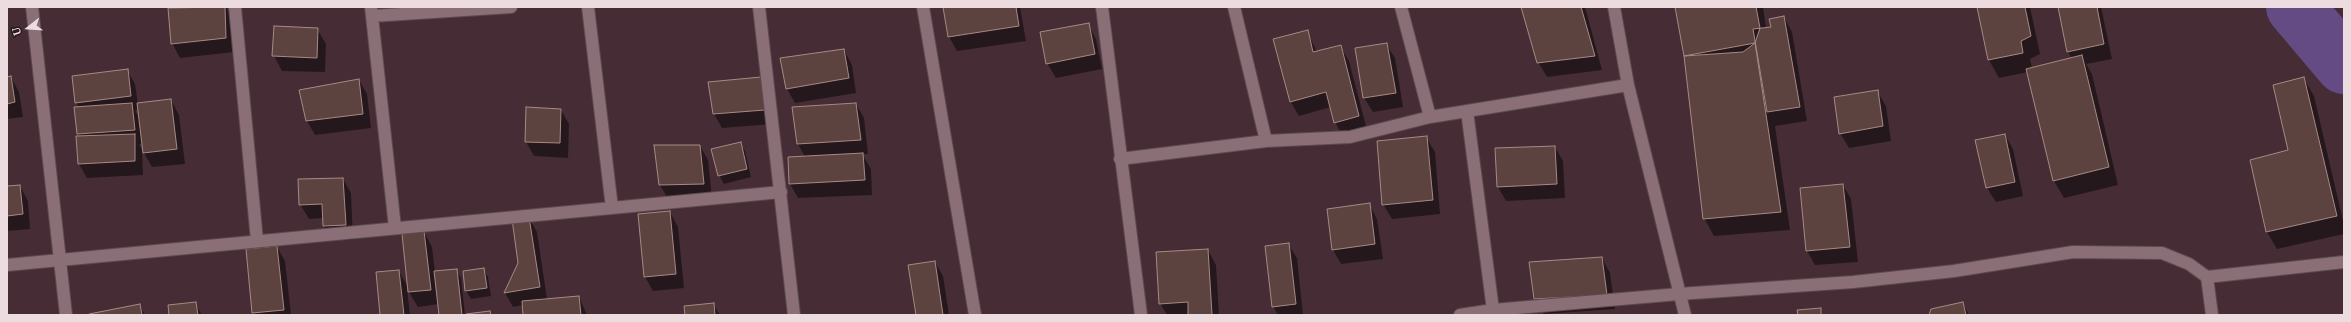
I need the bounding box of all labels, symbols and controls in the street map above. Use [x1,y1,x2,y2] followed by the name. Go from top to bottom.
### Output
[8,8,48,48] north arrow
[9,26,24,37] text: U

